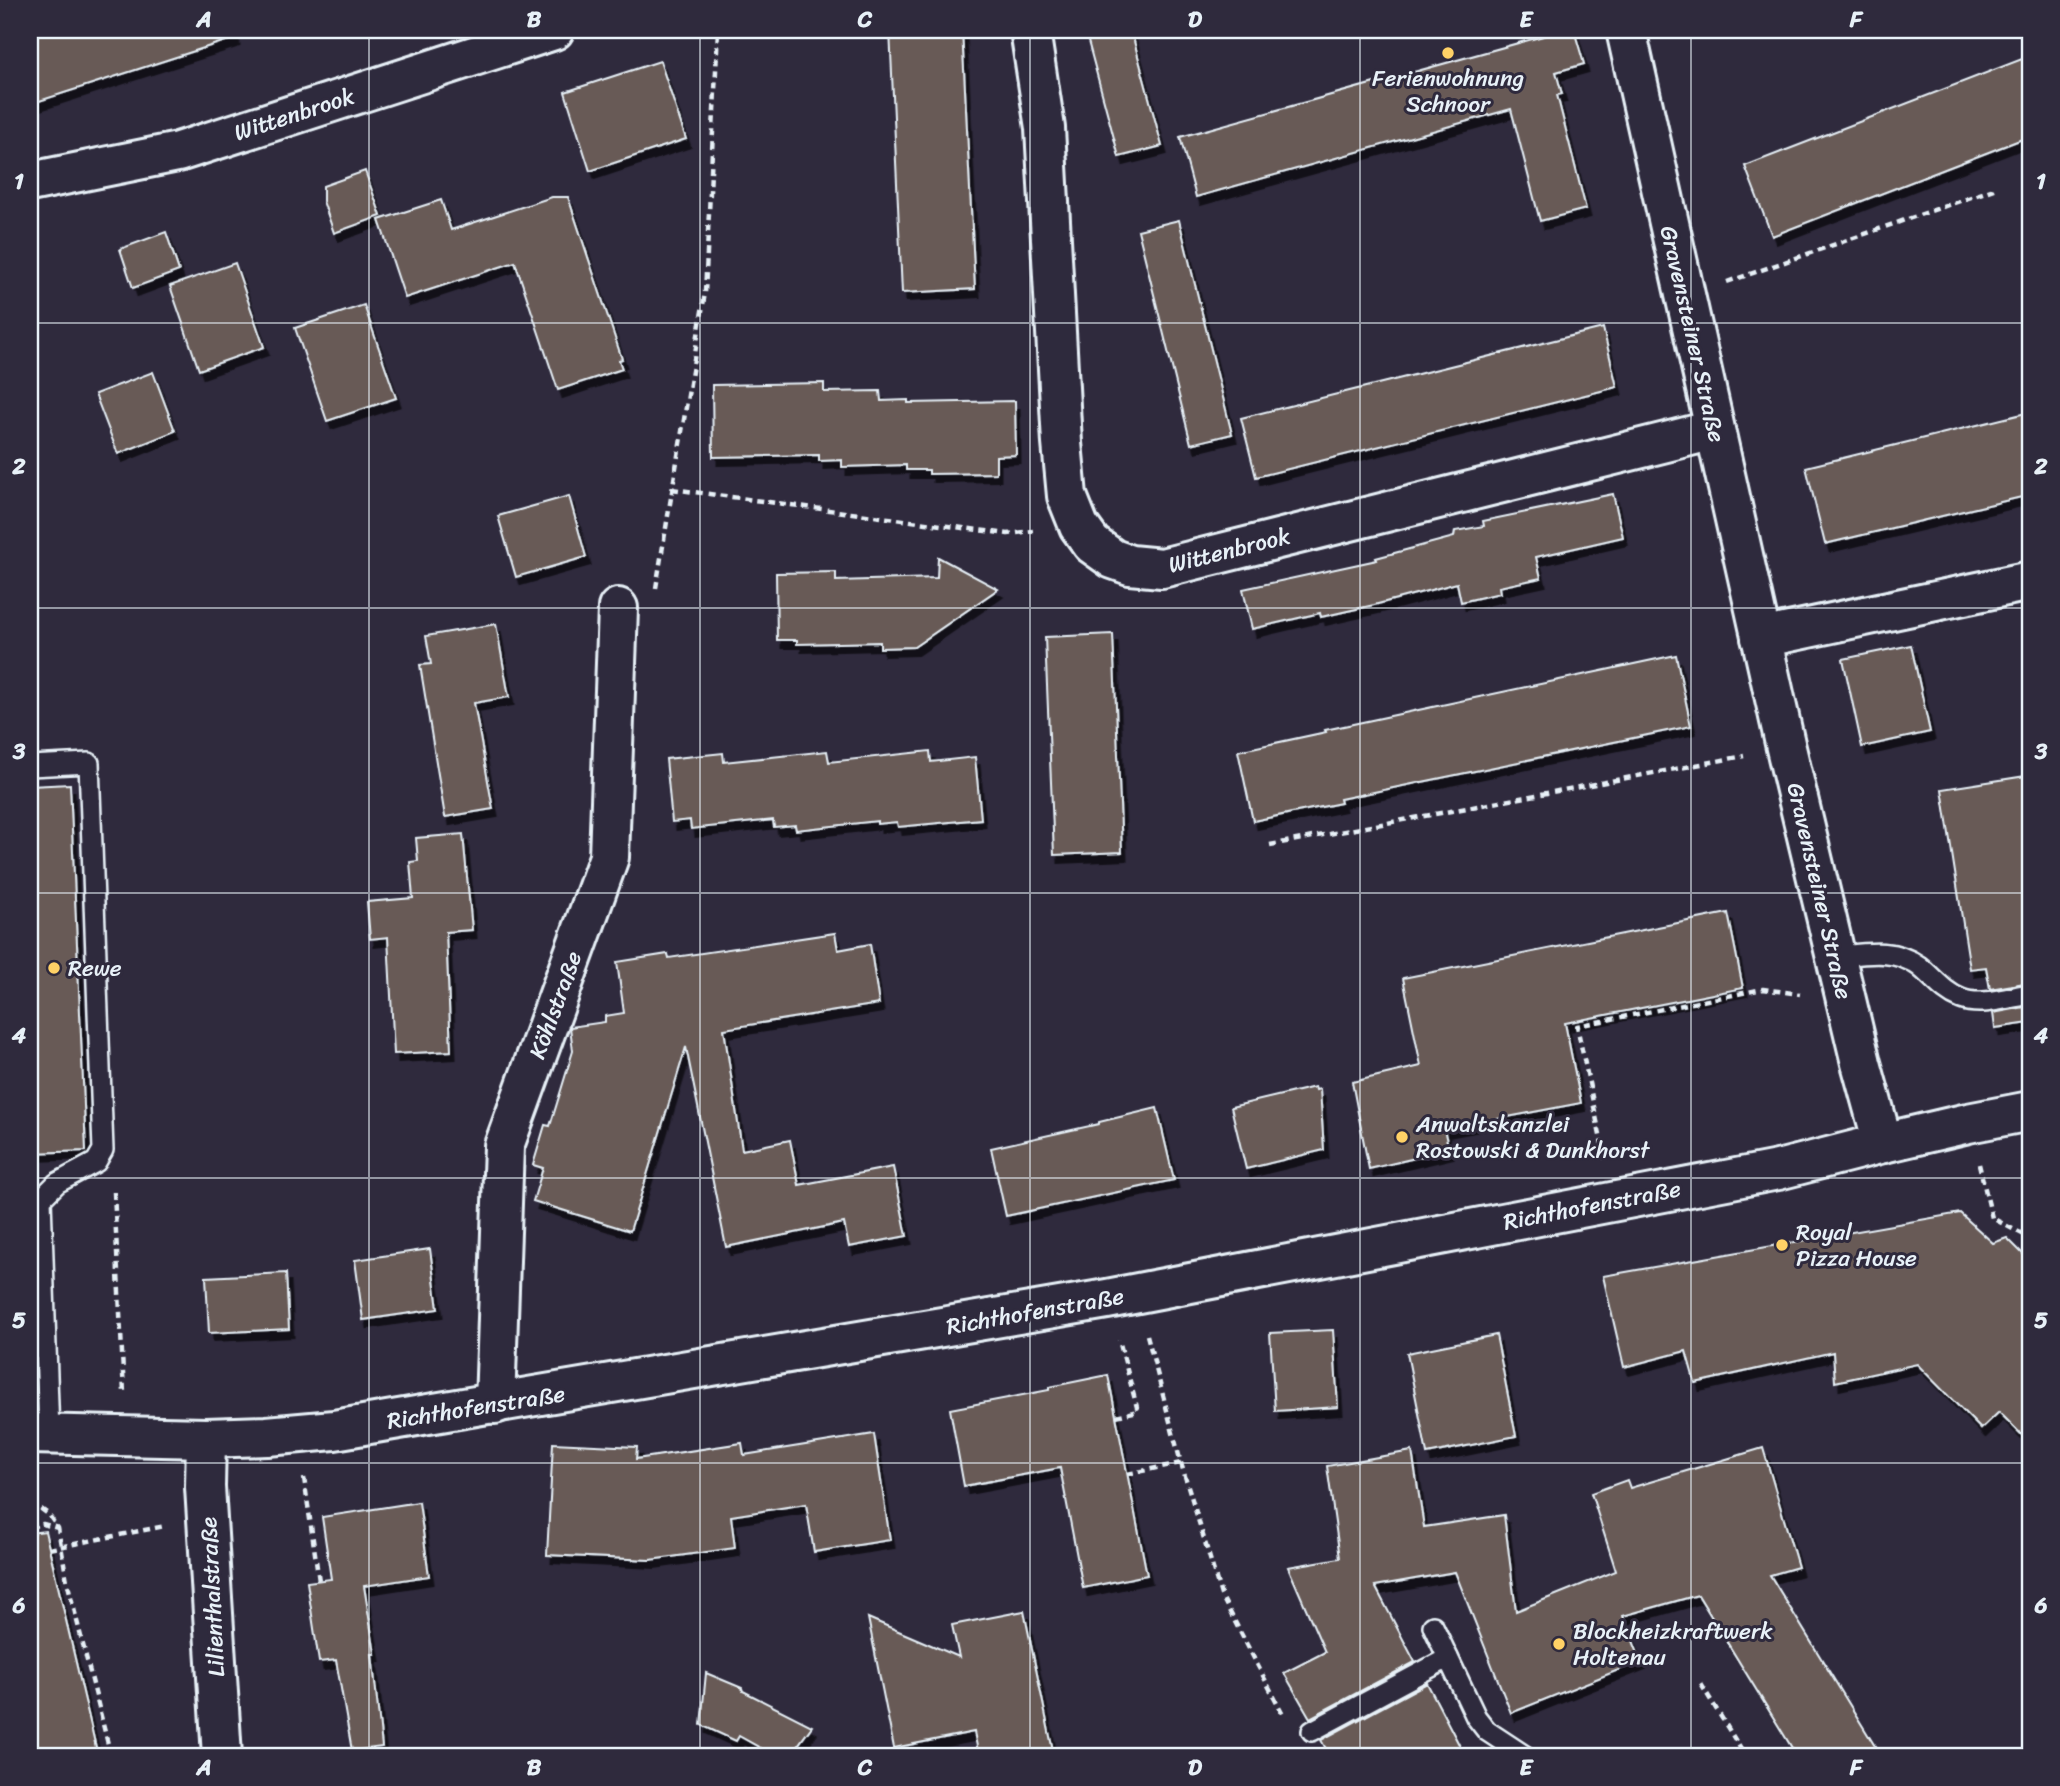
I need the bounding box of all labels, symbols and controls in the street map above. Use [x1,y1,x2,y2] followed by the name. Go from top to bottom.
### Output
[195,0,212,40] text: A
[527,0,542,40] text: B
[857,0,873,40] text: C
[1188,0,1203,40] text: D
[1520,0,1535,40] text: E
[1849,0,1864,40] text: F
[1440,45,1456,61] marker: Ferienwohnung Schnoor
[1372,58,1524,125] place label: Ferienwohnung Schnoor
[229,76,360,153] street label: Wittenbrook
[14,161,24,202] text: 1
[2036,161,2046,202] text: 1
[1648,222,1737,447] street label: Gravensteiner Straße
[11,446,26,487] text: 2
[2033,446,2048,487] text: 2
[1164,515,1295,585] street label: Wittenbrook
[12,731,26,772] text: 3
[2034,731,2048,772] text: 3
[1775,779,1864,1004] street label: Gravensteiner Straße
[517,945,594,1065] street label: Köhlstraße
[68,948,122,989] place label: Rewe
[46,960,62,976] marker: Rewe
[11,1015,27,1056] text: 4
[2033,1015,2049,1056] text: 4
[1415,1104,1651,1171] place label: Anwaltskanzlei Rostowski & Dunkhorst
[1394,1129,1410,1145] marker: Anwaltskanzlei Rostowski & Dunkhorst
[1500,1168,1684,1243] street label: Richthofenstraße
[1796,1212,1917,1279] place label: Royal Pizza House
[1774,1237,1790,1253] marker: Royal Pizza House
[943,1276,1127,1347] street label: Richthofenstraße
[12,1300,26,1341] text: 5
[2034,1300,2048,1341] text: 5
[384,1373,568,1442] street label: Richthofenstraße
[188,1516,237,1678] street label: Lilienthalstraße
[11,1585,26,1626] text: 6
[2033,1585,2048,1626] text: 6
[1573,1611,1773,1678] place label: Blockheizkraftwerk Holtenau
[1551,1636,1567,1652] marker: Blockheizkraftwerk Holtenau
[195,1747,212,1786] text: A
[527,1747,542,1786] text: B
[857,1747,873,1786] text: C
[1188,1747,1203,1786] text: D
[1520,1747,1535,1786] text: E
[1849,1747,1864,1786] text: F

